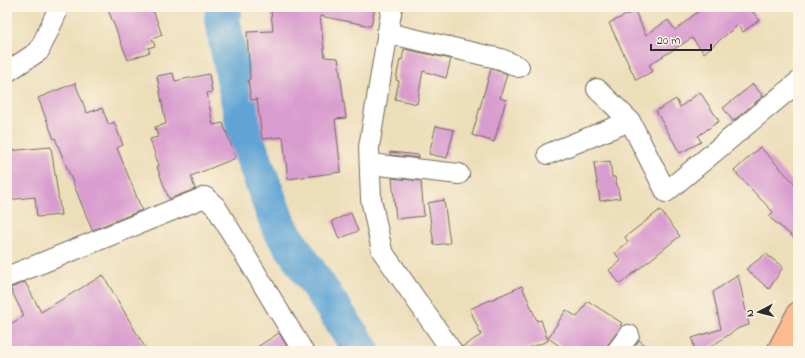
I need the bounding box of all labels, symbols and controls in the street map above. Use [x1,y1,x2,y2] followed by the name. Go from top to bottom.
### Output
[651,26,711,52] scale bar
[657,32,680,50] text: 20 m
[739,292,779,332] north arrow
[742,308,758,318] text: N

